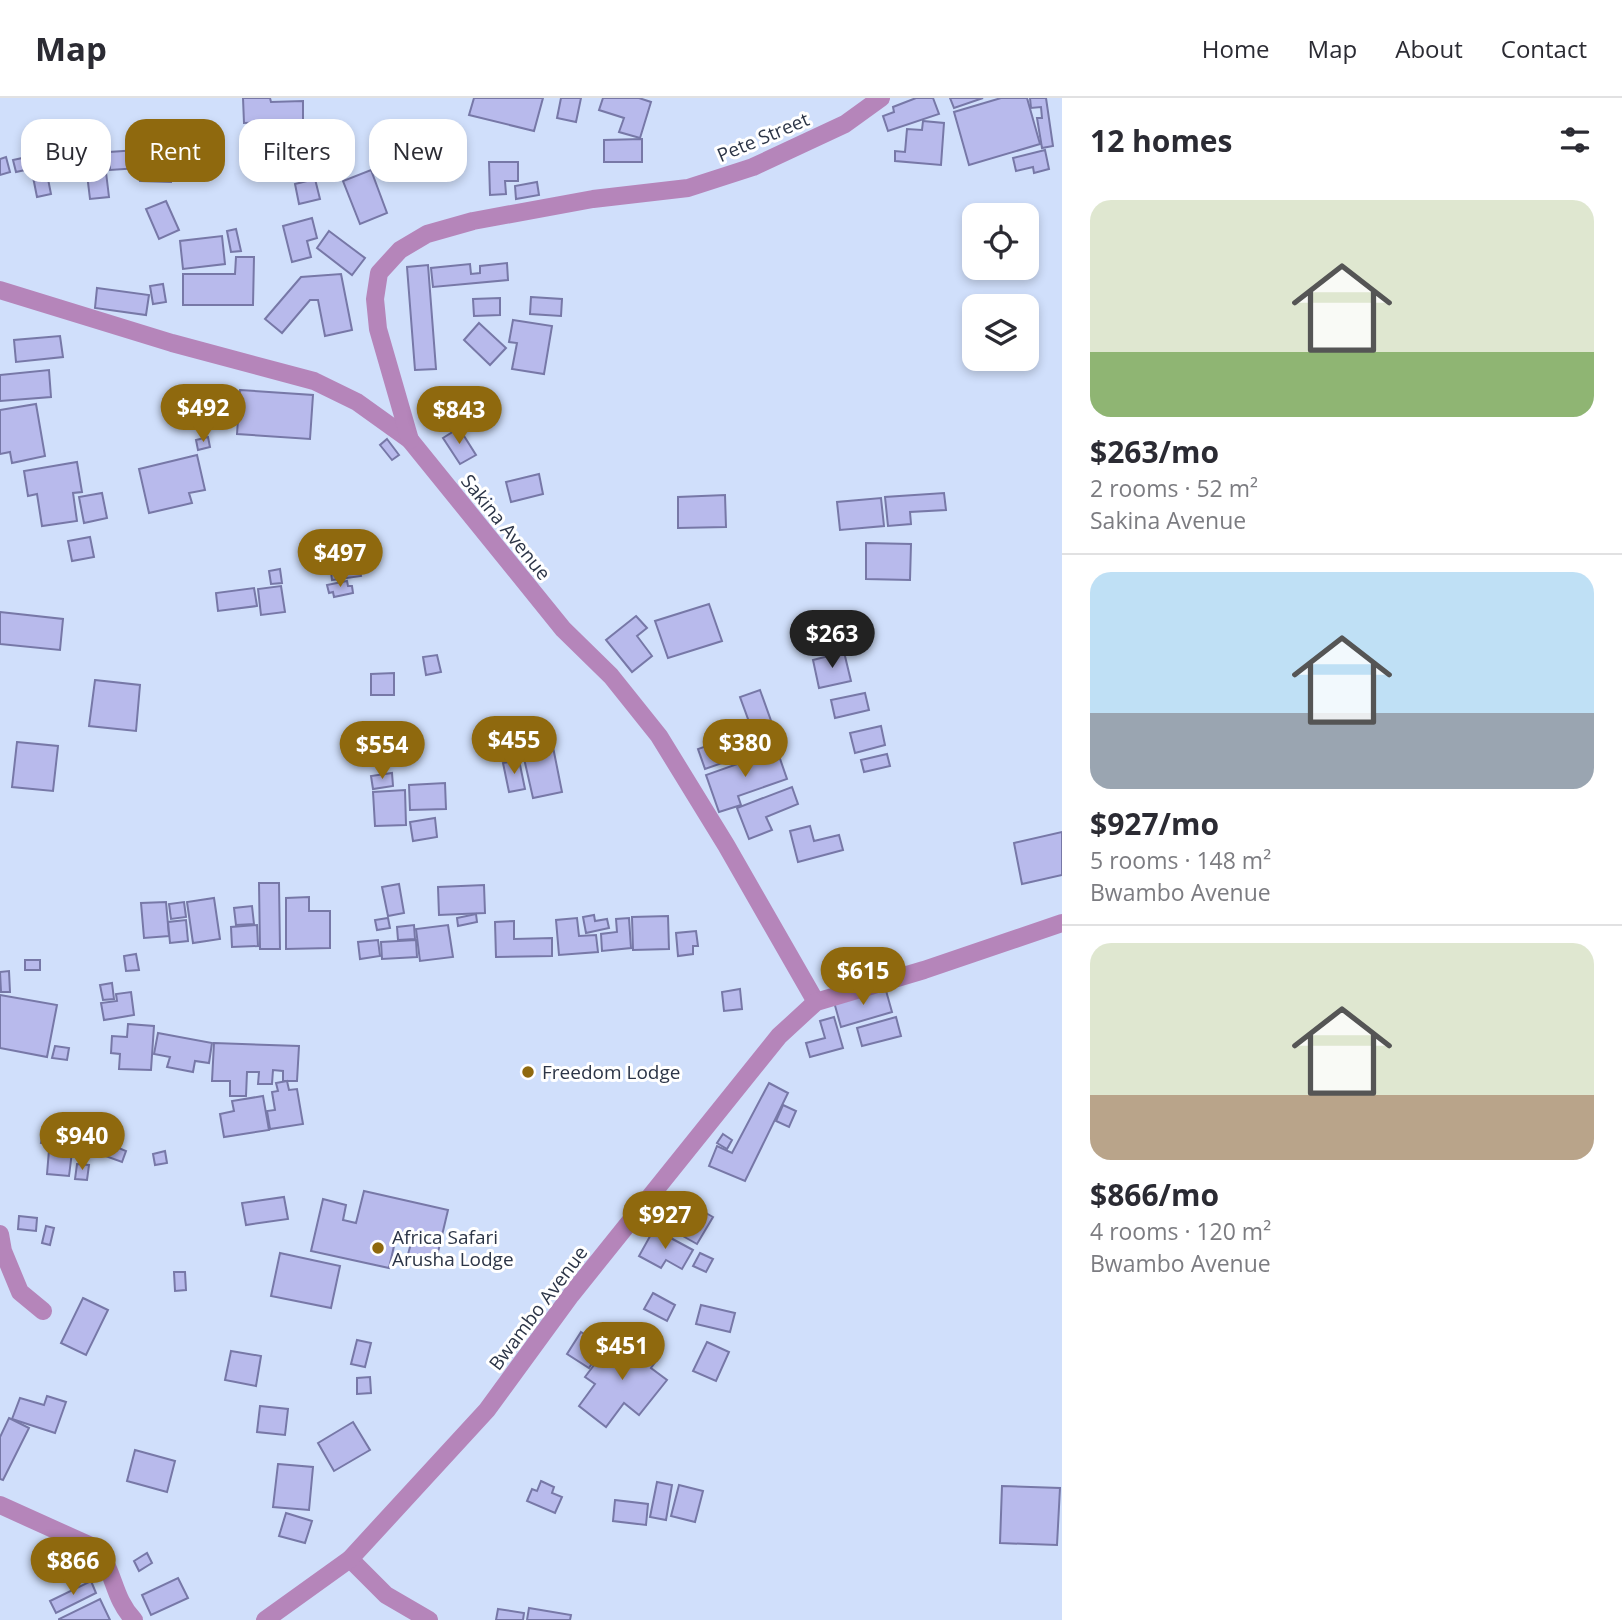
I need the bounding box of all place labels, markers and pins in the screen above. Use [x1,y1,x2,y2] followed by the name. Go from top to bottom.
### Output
[162,384,244,444] pin: $492
[418,386,500,446] pin: $843
[299,530,381,589] pin: $497
[791,610,873,670] pin: $263
[473,716,555,776] pin: $455
[704,720,786,779] pin: $380
[341,722,423,781] pin: $554
[822,948,904,1007] pin: $615
[542,1059,680,1085] place label: Freedom Lodge
[520,1064,536,1080] marker: Freedom Lodge
[41,1112,123,1172] pin: $940
[624,1192,706,1251] pin: $927
[392,1224,514,1272] place label: Africa Safari Arusha Lodge
[370,1240,386,1256] marker: Africa Safari Arusha Lodge
[581,1322,663,1382] pin: $451
[32,1538,114,1597] pin: $866

